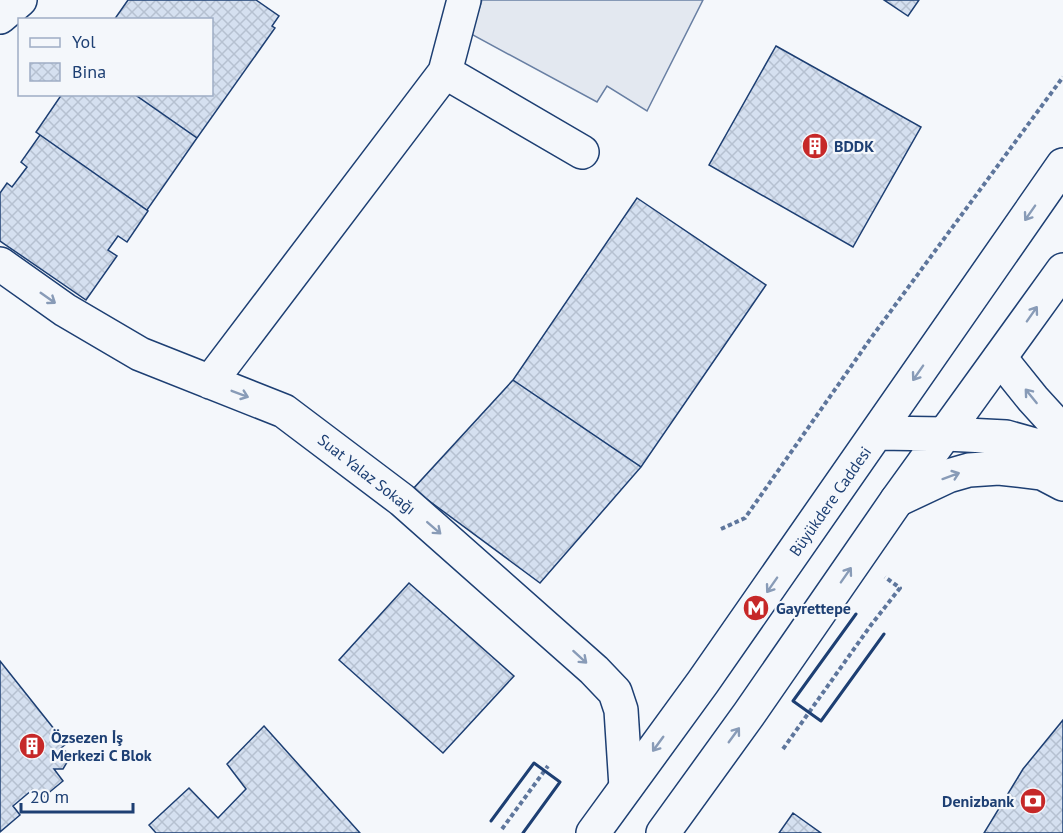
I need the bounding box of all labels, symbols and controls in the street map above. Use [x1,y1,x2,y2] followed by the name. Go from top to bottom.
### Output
[18,18,213,96] legend
[72,30,96,53] text: Yol
[72,60,106,83] text: Bina
[800,131,830,161] building icon: BDDK
[834,136,874,156] place label: BDDK
[1024,204,1036,221] one-way arrow
[39,292,55,304] one-way arrow
[1026,306,1038,323] one-way arrow
[912,364,924,380] one-way arrow
[1024,388,1037,404] one-way arrow
[231,389,249,400] one-way arrow
[314,429,420,519] street label: Suat Yalaz Sokağı
[785,442,875,560] street label: Büyükdere Caddesi
[941,469,959,480] one-way arrow
[426,521,441,535] one-way arrow
[840,568,852,584] one-way arrow
[765,577,778,593] one-way arrow
[741,593,771,623] metro station icon: Gayrettepe
[776,598,851,618] place label: Gayrettepe
[572,650,587,664] one-way arrow
[51,727,152,765] place label: Özsezen İş Merkezi C Blok
[728,727,741,743] one-way arrow
[17,731,47,761] building icon: Özsezen İş Merkezi C Blok
[652,735,664,751] one-way arrow
[21,776,134,814] scale bar
[30,785,69,808] text: 20 m
[1018,786,1048,816] bank icon: Denizbank
[942,791,1014,811] place label: Denizbank

